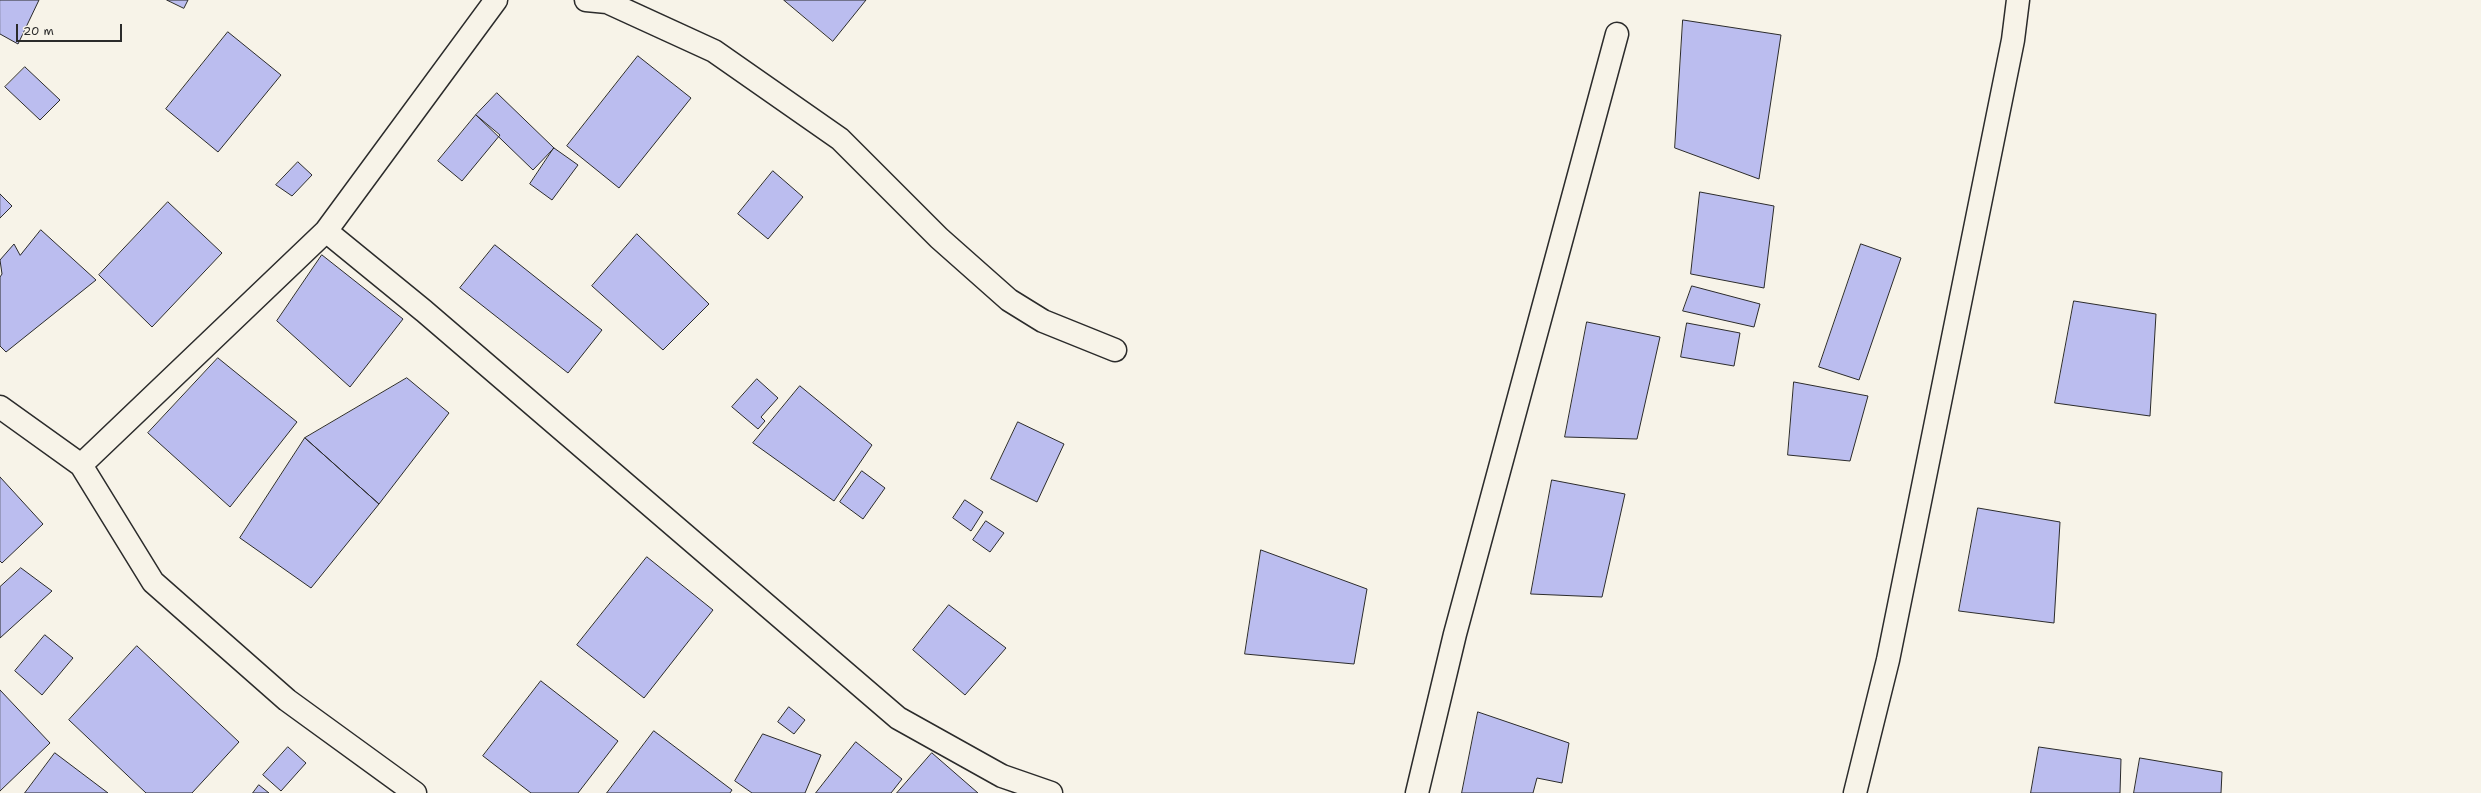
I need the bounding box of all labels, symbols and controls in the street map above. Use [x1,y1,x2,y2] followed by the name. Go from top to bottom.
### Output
[18,16,124,42] scale bar
[23,23,54,39] text: 20 m

